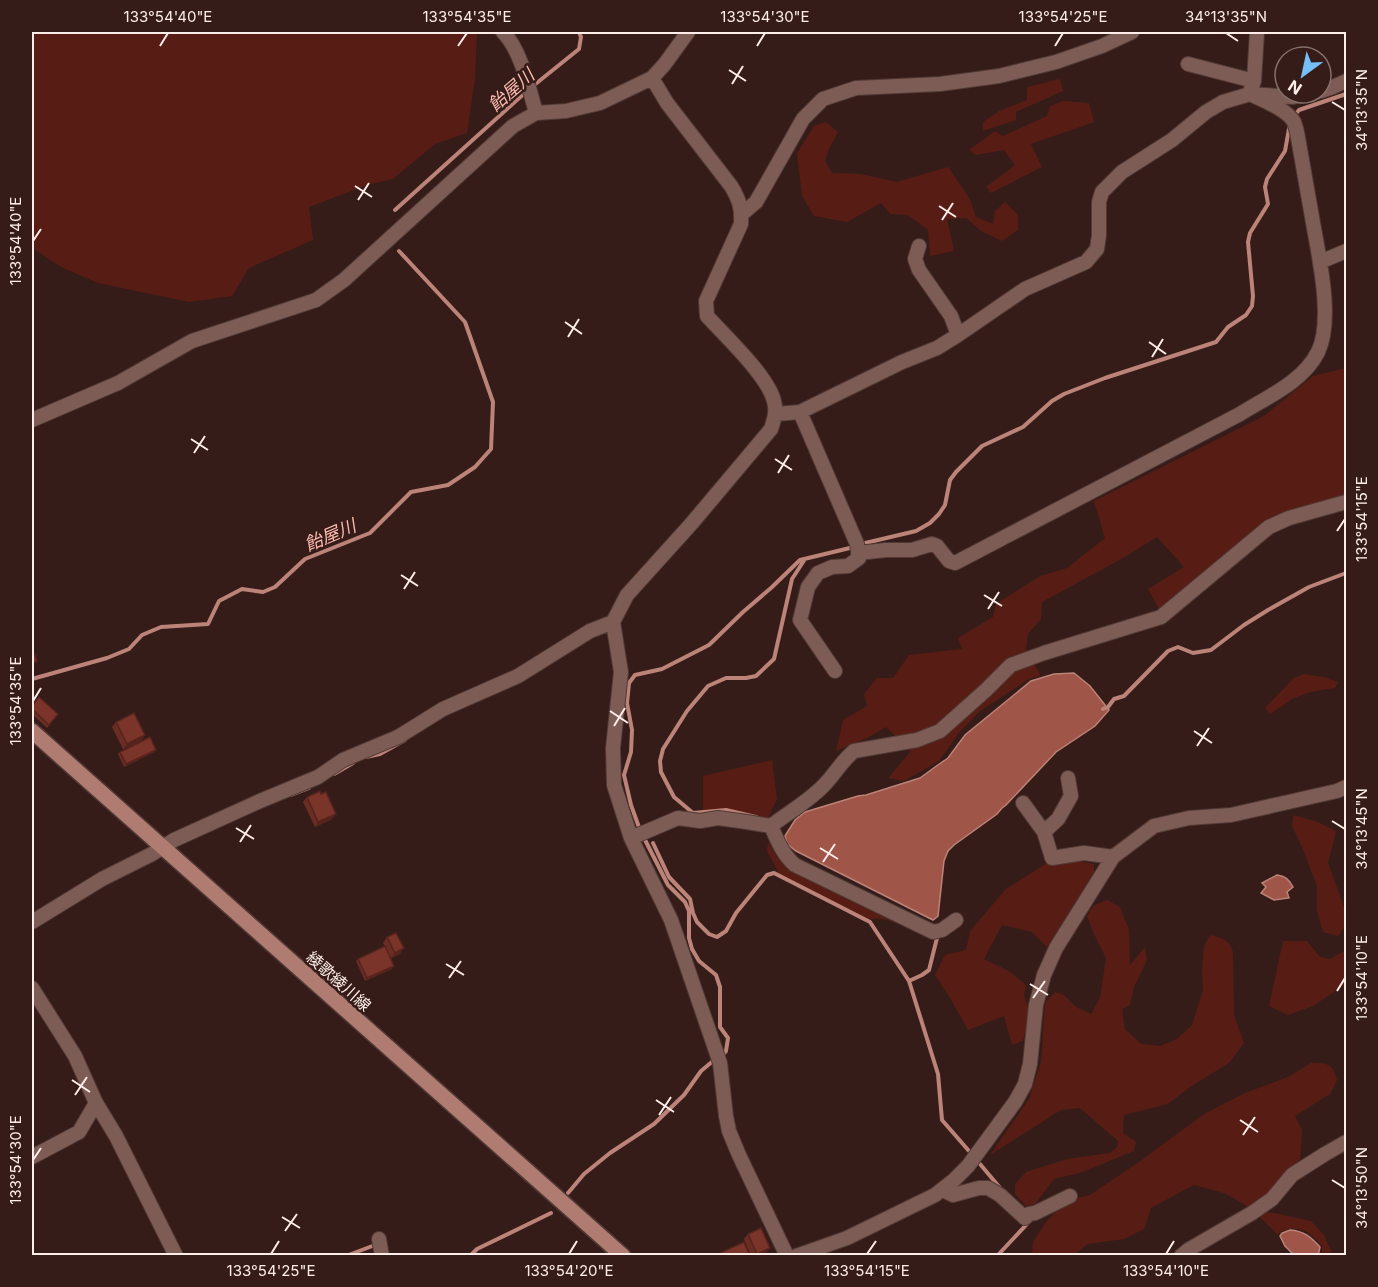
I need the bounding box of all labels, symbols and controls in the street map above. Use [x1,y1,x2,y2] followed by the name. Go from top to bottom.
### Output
[124,7,212,26] text: 133°54'40"E
[423,7,511,26] text: 133°54'35"E
[720,7,810,26] text: 133°54'30"E
[1019,7,1107,26] text: 133°54'25"E
[1185,7,1267,26] text: 34°13'35"N
[1273,45,1333,105] north arrow
[484,63,540,116] water label: 飴屋川
[1352,69,1371,151] text: 34°13'35"N
[1284,76,1305,99] text: N
[6,197,25,285] text: 133°54'40"E
[1352,476,1371,562] text: 133°54'15"E
[301,514,361,555] water label: 飴屋川
[6,657,25,745] text: 133°54'35"E
[1352,788,1371,870] text: 34°13'45"N
[1352,935,1371,1021] text: 133°54'10"E
[303,947,375,1015] street label: 綾歌綾川線
[6,1115,25,1205] text: 133°54'30"E
[1352,1147,1371,1229] text: 34°13'50"N
[227,1261,315,1280] text: 133°54'25"E
[524,1261,614,1280] text: 133°54'20"E
[824,1261,910,1280] text: 133°54'15"E
[1123,1261,1209,1280] text: 133°54'10"E

